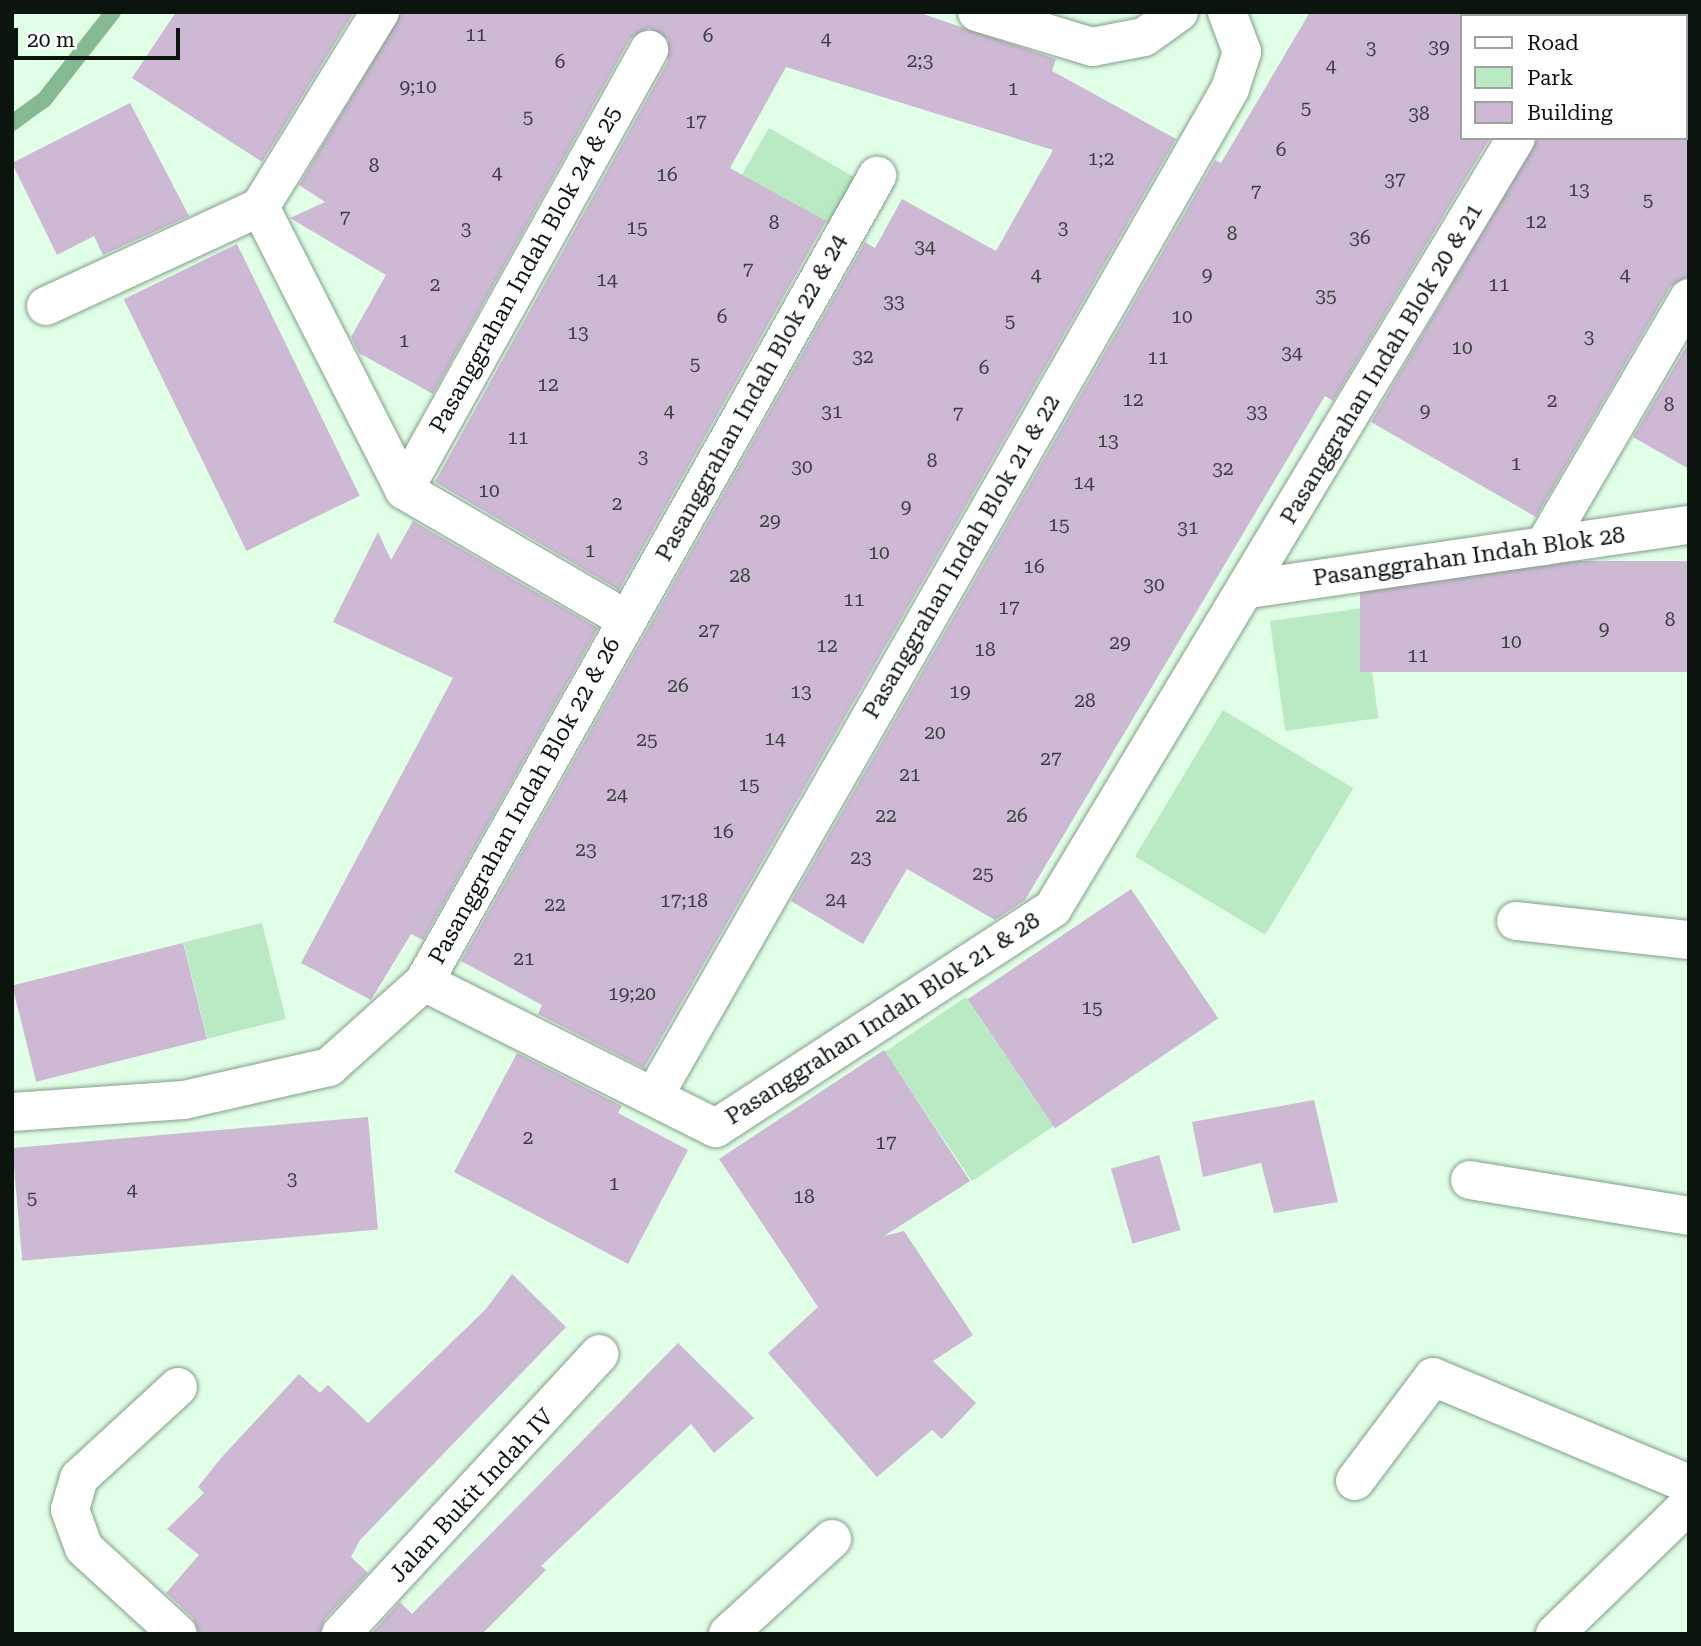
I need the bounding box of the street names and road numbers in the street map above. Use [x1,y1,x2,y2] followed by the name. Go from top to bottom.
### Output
[424,102,628,438] street label: Pasanggrahan Indah Blok 24 & 25
[1275,199,1489,529] street label: Pasanggrahan Indah Blok 20 & 21
[650,230,854,566] street label: Pasanggrahan Indah Blok 22 & 24
[858,390,1066,724] street label: Pasanggrahan Indah Blok 21 & 22
[1311,521,1627,593] street label: Pasanggrahan Indah Blok 28
[423,633,627,969] street label: Pasanggrahan Indah Blok 22 & 26
[721,907,1045,1131] street label: Pasanggrahan Indah Blok 21 & 28
[385,1404,559,1588] street label: Jalan Bukit Indah IV

